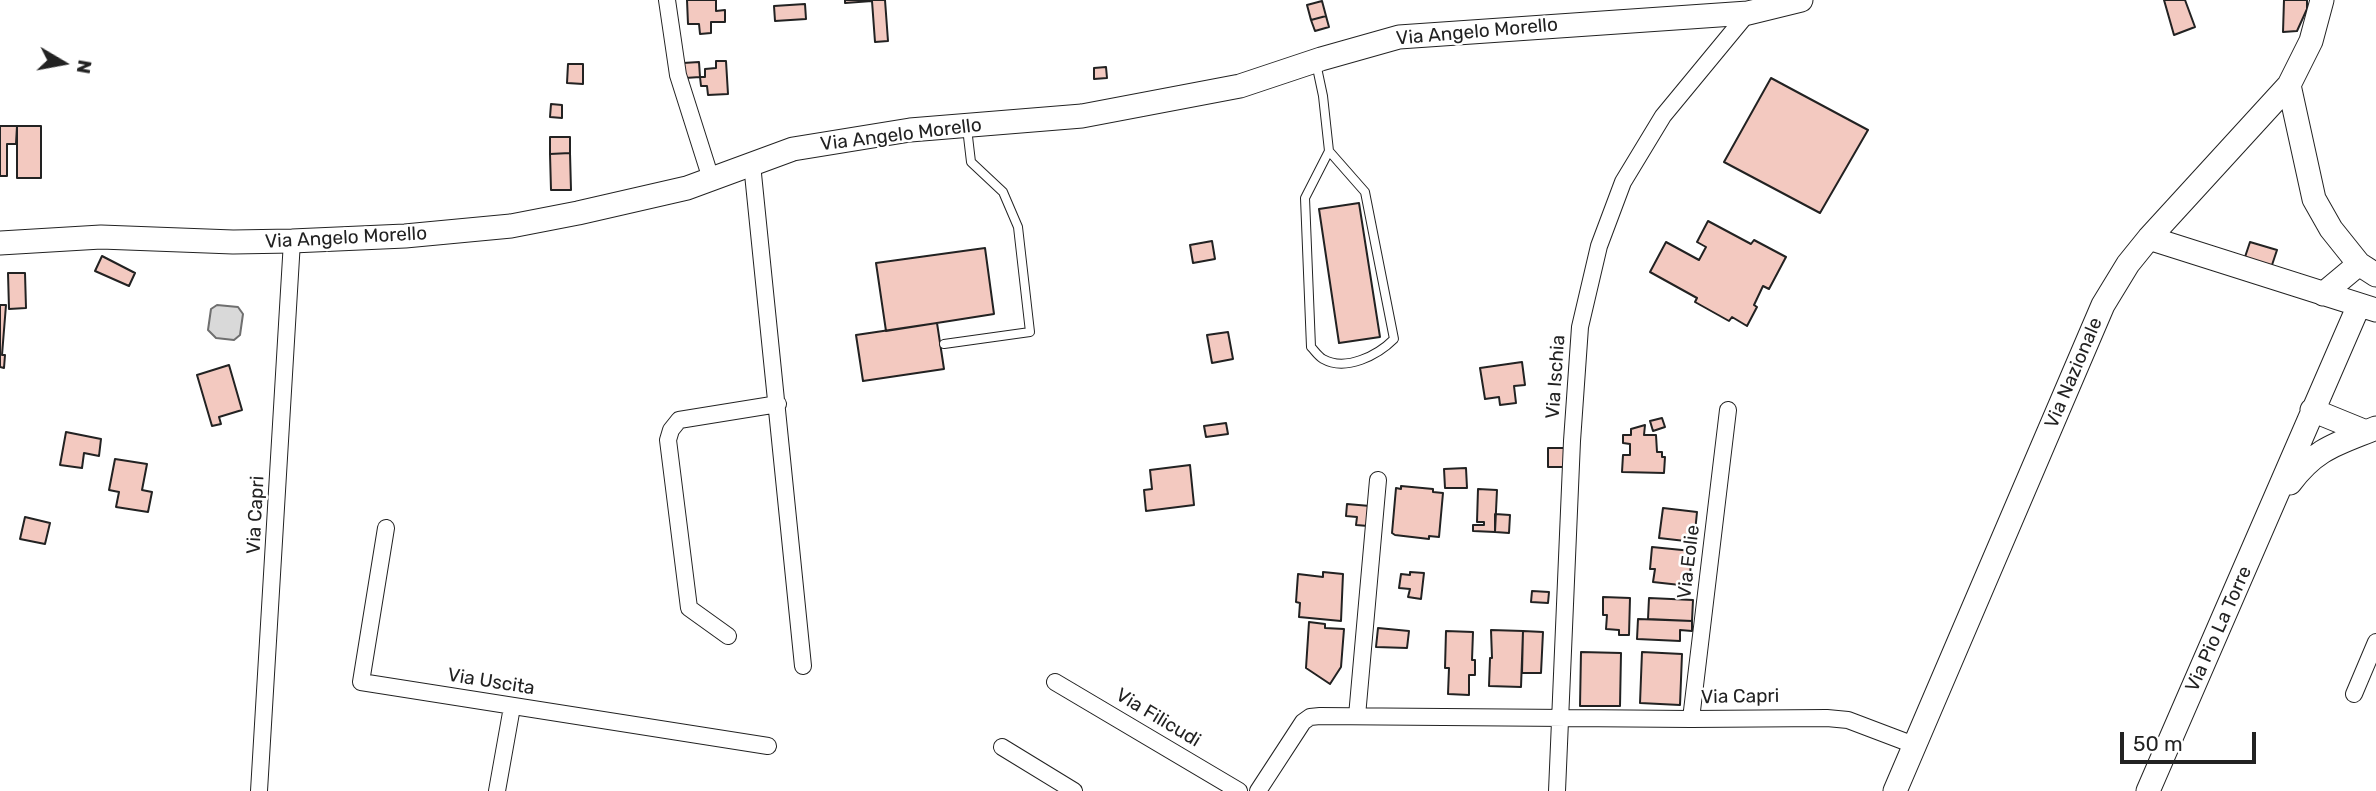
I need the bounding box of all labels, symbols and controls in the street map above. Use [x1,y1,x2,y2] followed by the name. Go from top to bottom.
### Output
[1395,14,1559,50] street label: Via Angelo Morello
[28,28,98,98] north arrow
[72,58,97,75] text: N
[819,114,983,156] street label: Via Angelo Morello
[264,222,428,254] street label: Via Angelo Morello
[2040,314,2108,432] street label: Via Nazionale
[1542,334,1570,420] street label: Via Ischia
[243,475,269,555] street label: Via Capri
[1673,524,1705,600] street label: Via Eolie
[2181,563,2257,695] street label: Via Pio La Torre
[446,664,536,700] street label: Via Uscita
[1111,684,1205,752] street label: Via Filicudi
[1701,685,1779,709] street label: Via Capri
[2124,718,2260,762] scale bar
[2133,731,2183,756] text: 50 m

